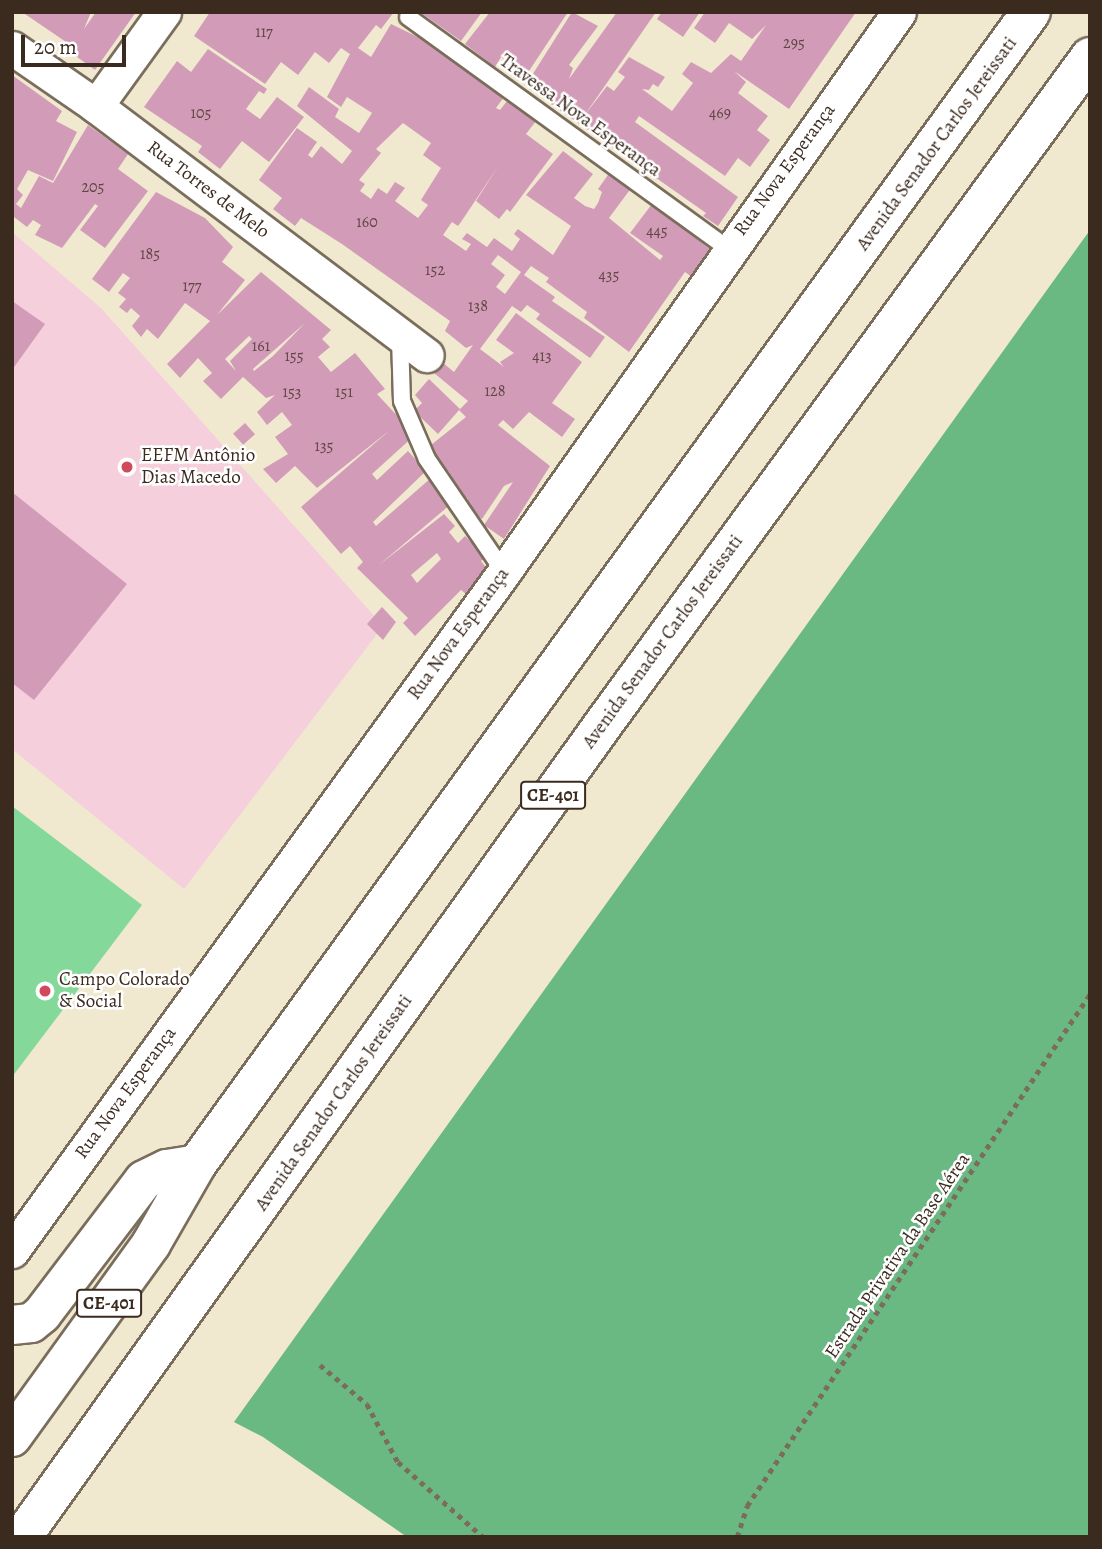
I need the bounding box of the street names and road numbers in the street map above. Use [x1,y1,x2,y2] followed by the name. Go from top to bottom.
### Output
[852,33,1022,255] street label: Avenida Senador Carlos Jereissati
[495,50,665,182] street label: Travessa Nova Esperança
[729,100,841,240] street label: Rua Nova Esperança
[142,136,274,244] street label: Rua Torres de Melo
[578,531,748,753] street label: Avenida Senador Carlos Jereissati
[403,564,515,704] street label: Rua Nova Esperança
[520,780,586,810] road number: CE-401
[251,991,417,1215] street label: Avenida Senador Carlos Jereissati
[70,1023,182,1163] street label: Rua Nova Esperança
[821,1149,975,1363] street label: Estrada Privativa da Base Aérea
[76,1288,142,1318] road number: CE-401

